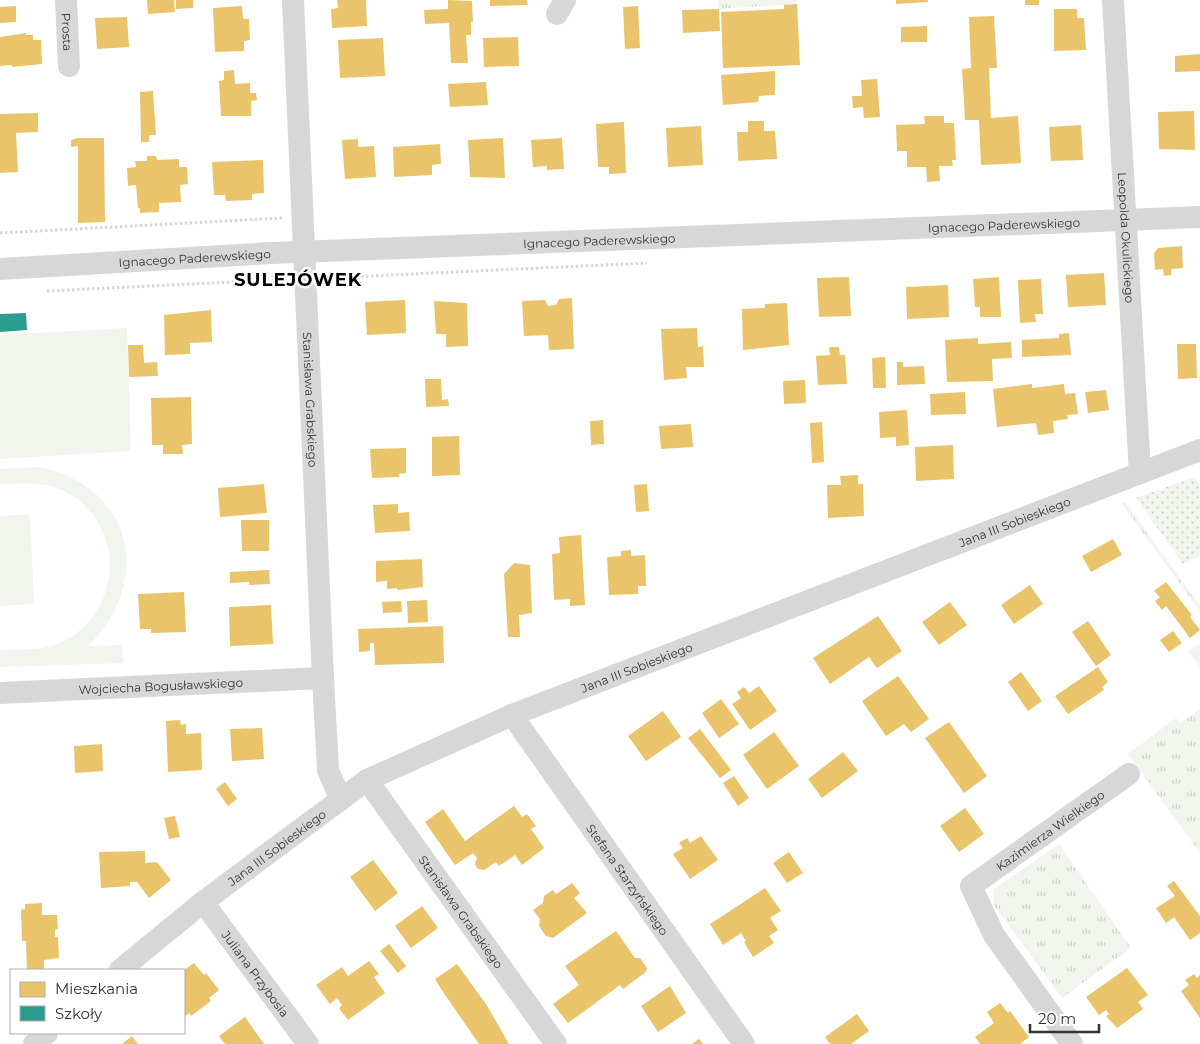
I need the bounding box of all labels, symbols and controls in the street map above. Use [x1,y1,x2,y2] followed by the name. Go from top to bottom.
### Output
[59,13,76,51] street label: Prosta
[1115,172,1138,303] street label: Leopolda Okulickiego
[928,214,1080,235] street label: Ignacego Paderewskiego
[523,230,676,251] street label: Ignacego Paderewskiego
[118,246,271,270] street label: Ignacego Paderewskiego
[234,269,362,291] district label: SULEJÓWEK
[300,332,321,468] street label: Stanisława Grabskiego
[956,493,1072,550] street label: Jana III Sobieskiego
[578,639,694,696] street label: Jana III Sobieskiego
[78,674,243,697] street label: Wojciecha Bogusławskiego
[993,786,1107,874] street label: Kazimierza Wielkiego
[224,806,329,889] street label: Jana III Sobieskiego
[584,821,672,938] street label: Stefana Starzyńskiego
[416,852,507,971] street label: Stanisława Grabskiego
[219,927,293,1020] street label: Juliana Przybosia
[10,969,185,1034] legend
[55,979,138,998] text: Mieszkania
[1030,1002,1099,1034] scale bar
[55,1004,103,1023] text: Szkoły
[1038,1009,1076,1028] text: 20 m

